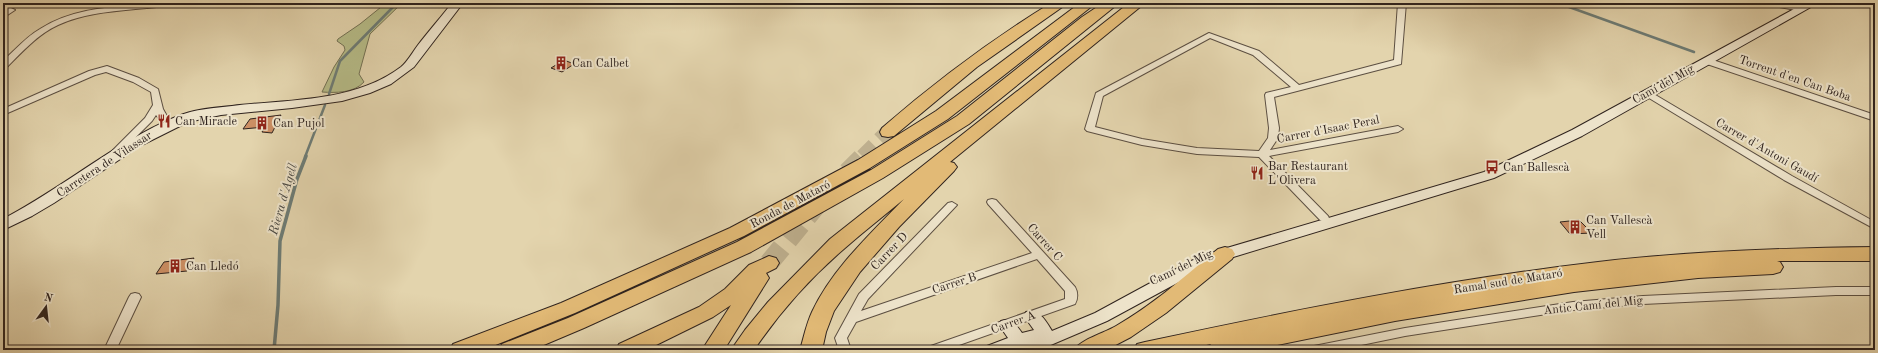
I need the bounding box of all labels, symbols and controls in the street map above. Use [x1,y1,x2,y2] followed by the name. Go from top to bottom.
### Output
[1737,54,1852,104] street label: Torrent d'en Can Boba
[553,55,569,71] building icon: Can Calbet
[572,58,629,70] place label: Can Calbet
[1631,63,1697,107] street label: Camí del Mig
[156,113,172,129] restaurant icon: Can Miracle
[1276,114,1381,146] street label: Carrer d'Isaac Peral
[254,115,270,131] building icon: Can Pujol
[175,116,237,128] place label: Can Miracle
[1713,117,1820,185] street label: Carrer d'Antoni Gaudí
[273,118,324,130] place label: Can Pujol
[55,130,154,200] street label: Carretera de Vilassar
[1484,159,1500,175] bus stop icon: Can Ballescà
[1268,161,1348,187] place label: Bar Restaurant L'Olivera
[267,162,300,238] water label: Riera d'Agell
[1503,162,1569,174] place label: Can Ballescà
[1249,165,1265,181] restaurant icon: Bar Restaurant L'Olivera
[748,179,832,231] street label: Ronda de Mataró
[1586,215,1652,241] place label: Can Vallescà Vell
[1567,219,1583,235] building icon: Can Vallescà Vell
[1025,222,1064,264] street label: Carrer C
[869,231,910,273] street label: Carrer D
[1148,247,1215,288] street label: Camí del Mig
[167,258,183,274] building icon: Can Lledó
[186,261,239,273] place label: Can Lledó
[1453,267,1563,297] street label: Ramal sud de Mataró
[931,271,978,297] street label: Carrer B
[26,287,66,327] north arrow
[43,292,54,305] text: N
[1543,295,1644,317] street label: Antic Camí del Mig
[989,309,1037,337] street label: Carrer A

